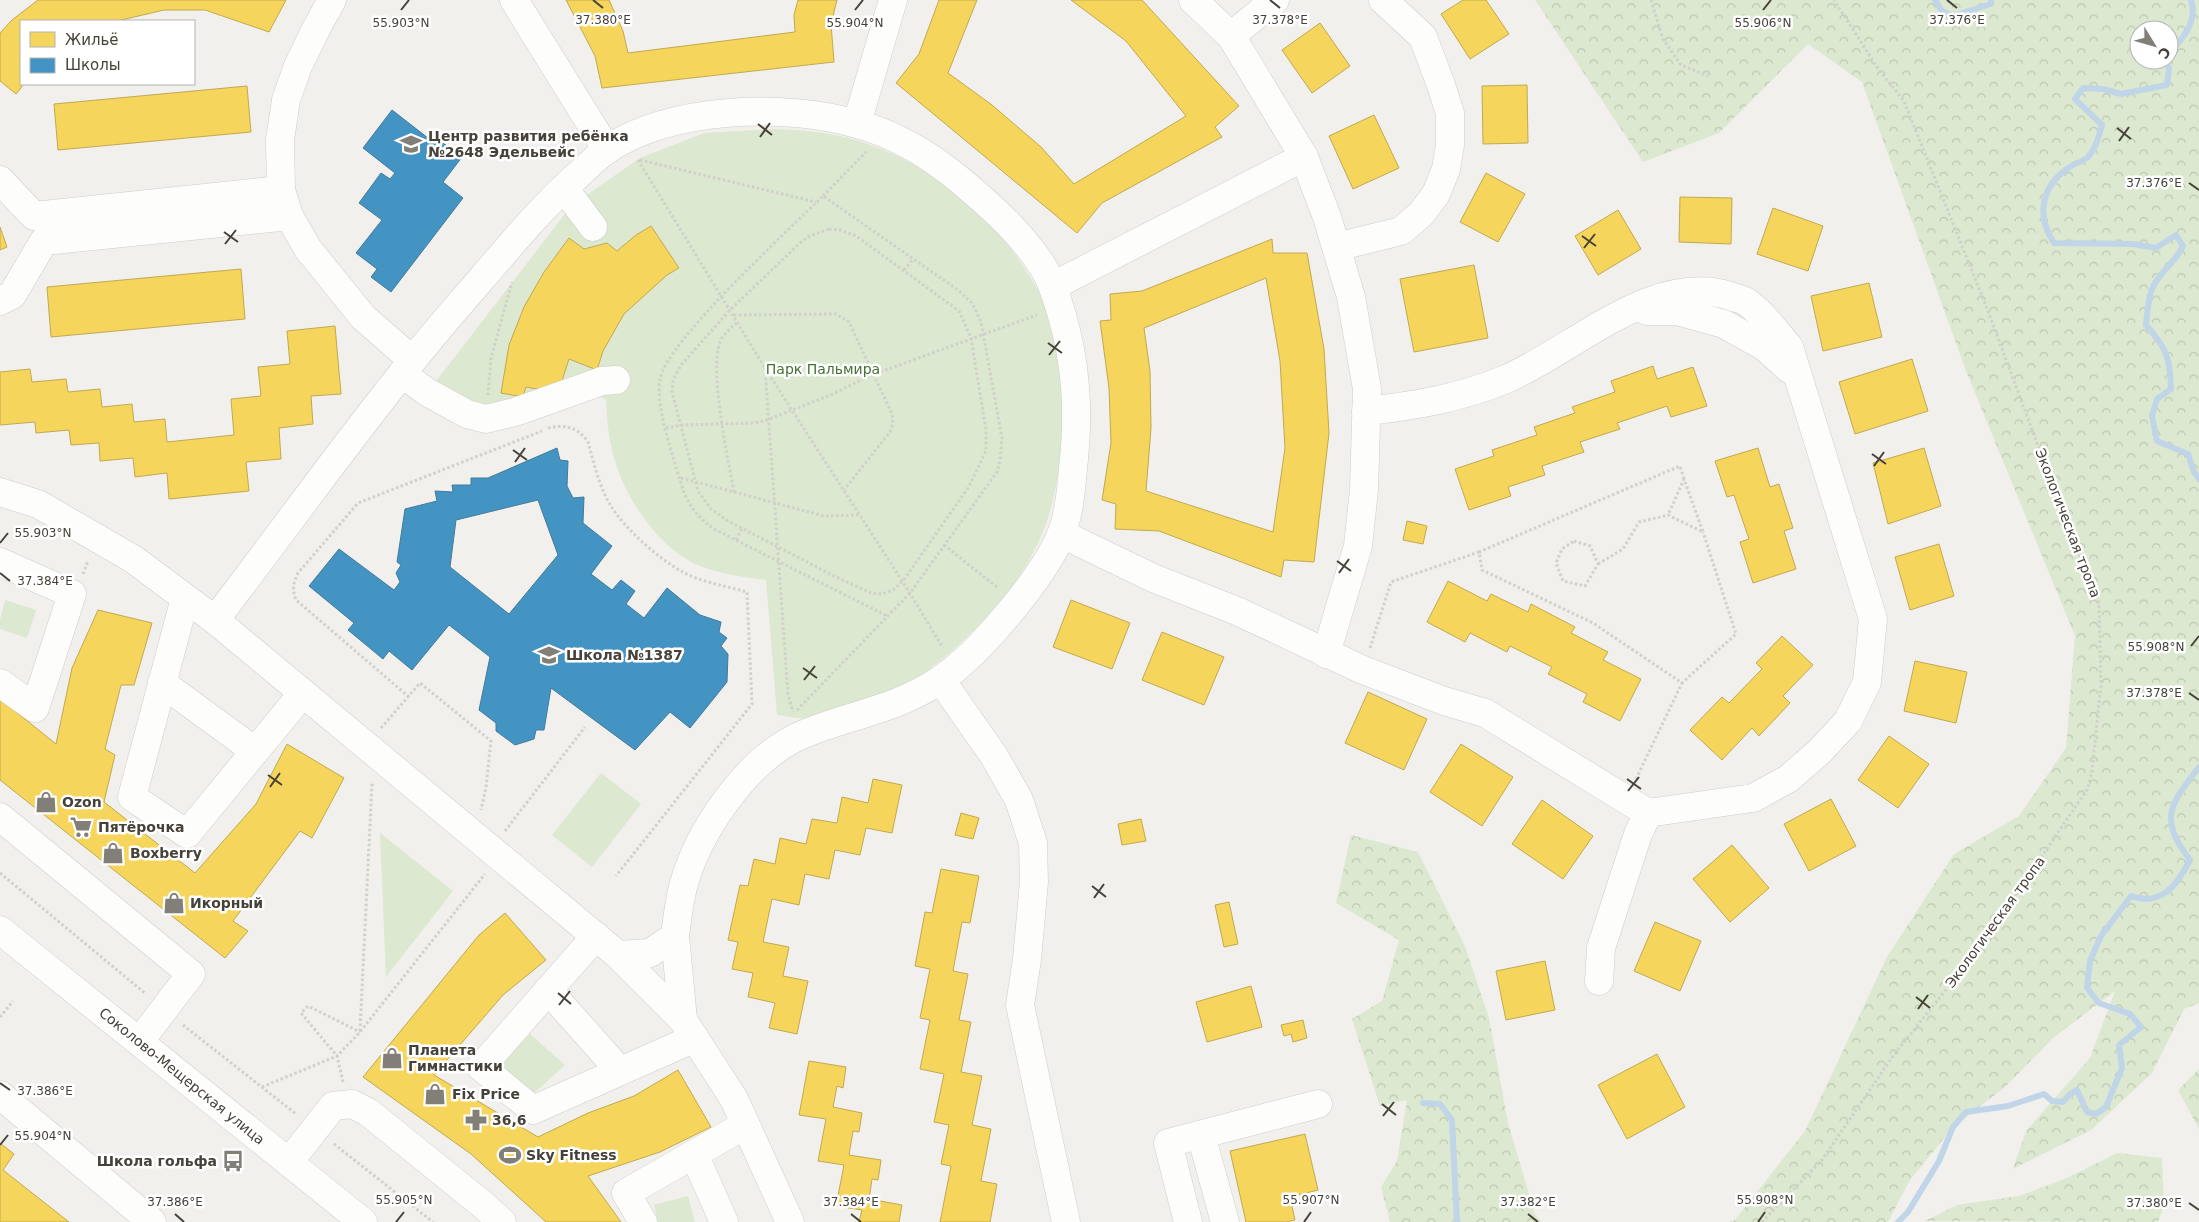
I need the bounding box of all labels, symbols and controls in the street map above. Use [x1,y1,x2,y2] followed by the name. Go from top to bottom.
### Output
[575,13,631,27] text: 37.380°E
[1252,13,1308,27] text: 37.378°E
[1929,13,1985,27] text: 37.376°E
[373,16,429,30] text: 55.903°N
[827,16,883,30] text: 55.904°N
[1735,16,1791,30] text: 55.906°N
[20,20,195,85] legend
[2129,20,2179,70] north arrow
[65,31,119,49] text: Жильё
[2155,44,2174,62] text: С
[65,56,121,74] text: Школы
[428,128,629,160] place label: Центр развития ребёнка №2648 Эдельвейс
[398,131,424,157] school or university icon: Центр развития ребёнка №2648 Эдельвейс
[2126,176,2182,190] text: 37.376°E
[766,361,880,377] park label: Парк Пальмира
[2032,446,2104,600] street label: Экологическая тропа
[15,526,71,540] text: 55.903°N
[17,574,73,588] text: 37.384°E
[2128,640,2184,654] text: 55.908°N
[536,642,562,668] school or university icon: Школа №1387
[566,647,683,663] place label: Школа №1387
[2126,686,2182,700] text: 37.378°E
[33,789,59,815] shop icon: Ozon
[62,794,102,810] place label: Ozon
[68,814,94,840] supermarket icon: Пятёрочка
[98,819,185,835] place label: Пятёрочка
[100,840,126,866] shop icon: Boxberry
[130,845,202,861] place label: Boxberry
[1942,853,2048,991] street label: Экологическая тропа
[161,890,187,916] shop icon: Икорный
[190,895,263,911] place label: Икорный
[96,1004,268,1148] street label: Соколово-Мещерская улица
[408,1042,503,1074] place label: Планета Гимнастики
[379,1045,405,1071] shop icon: Планета Гимнастики
[422,1081,448,1107] shop icon: Fix Price
[17,1084,73,1098] text: 37.386°E
[452,1086,520,1102] place label: Fix Price
[463,1107,489,1133] pharmacy icon: 36,6
[492,1112,527,1128] place label: 36,6
[15,1129,71,1143] text: 55.904°N
[497,1142,523,1168] sports icon: Sky Fitness
[526,1147,617,1163] place label: Sky Fitness
[220,1148,246,1174] bus stop icon: Школа гольфа
[97,1153,217,1169] place label: Школа гольфа
[376,1193,432,1207] text: 55.905°N
[1283,1193,1339,1207] text: 55.907°N
[1737,1193,1793,1207] text: 55.908°N
[147,1195,203,1209] text: 37.386°E
[823,1195,879,1209] text: 37.384°E
[1500,1195,1556,1209] text: 37.382°E
[2126,1196,2182,1210] text: 37.380°E

